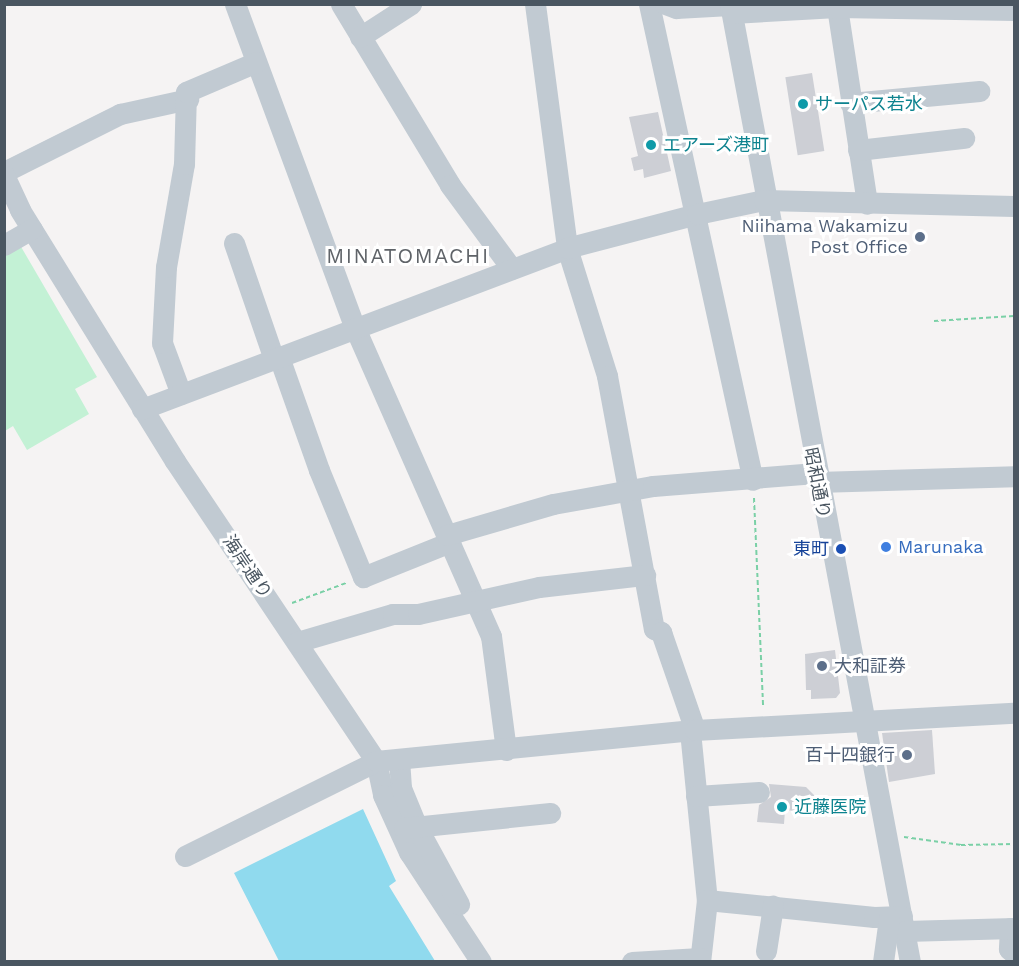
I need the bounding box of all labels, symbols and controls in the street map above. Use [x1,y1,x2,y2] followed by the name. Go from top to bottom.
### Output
[815,93,923,115] place label: サーパス若水
[796,97,810,111] marker: サーパス若水
[663,134,770,156] place label: エアーズ港町
[644,138,658,152] marker: エアーズ港町
[741,216,908,258] place label: Niihama Wakamizu Post Office
[913,230,927,244] marker: Niihama Wakamizu Post Office
[326,243,490,269] district label: MINATOMACHI
[800,446,834,520] street label: 昭和通り
[218,531,276,603] street label: 海岸通り
[898,536,983,558] place label: Marunaka
[793,538,829,560] place label: 東町
[879,540,893,554] marker: Marunaka
[834,542,848,556] marker: 東町
[834,655,906,677] place label: 大和証券
[815,659,829,673] marker: 大和証券
[805,744,895,766] place label: 百十四銀行
[900,748,914,762] marker: 百十四銀行
[794,796,866,818] place label: 近藤医院
[775,800,789,814] marker: 近藤医院

